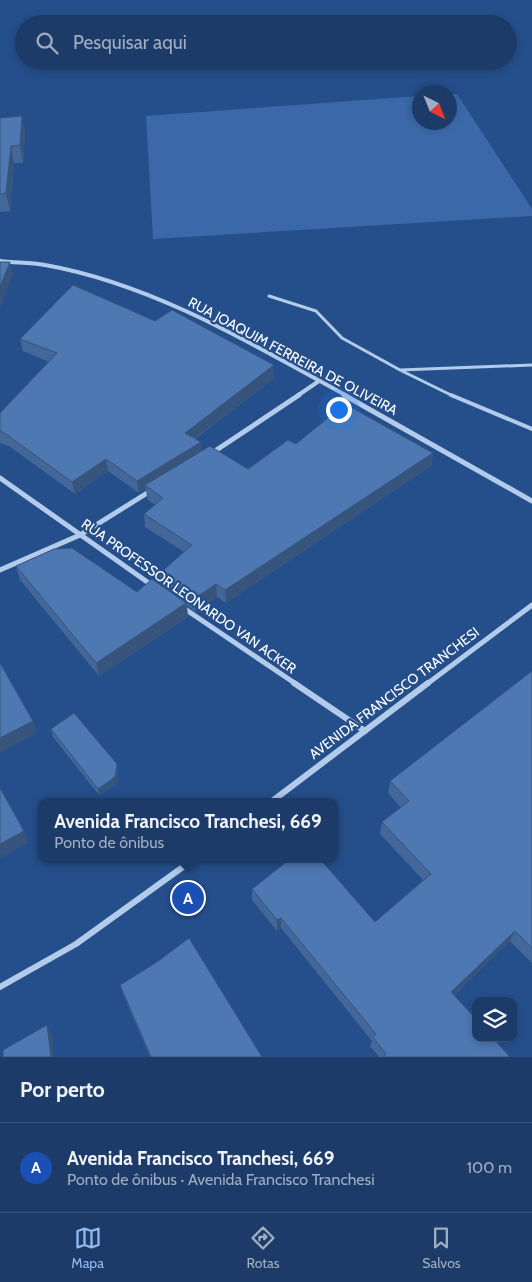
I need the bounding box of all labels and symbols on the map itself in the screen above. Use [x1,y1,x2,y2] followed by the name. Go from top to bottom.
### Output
[412,85,457,130] north arrow
[185,293,401,419] street label: RUA JOAQUIM FERREIRA DE OLIVEIRA
[326,397,352,423] your location
[78,515,300,678] street label: RUA PROFESSOR LEONARDO VAN ACKER
[305,623,483,763] street label: AVENIDA FRANCISCO TRANCHESI
[172,879,204,917] pin: A

